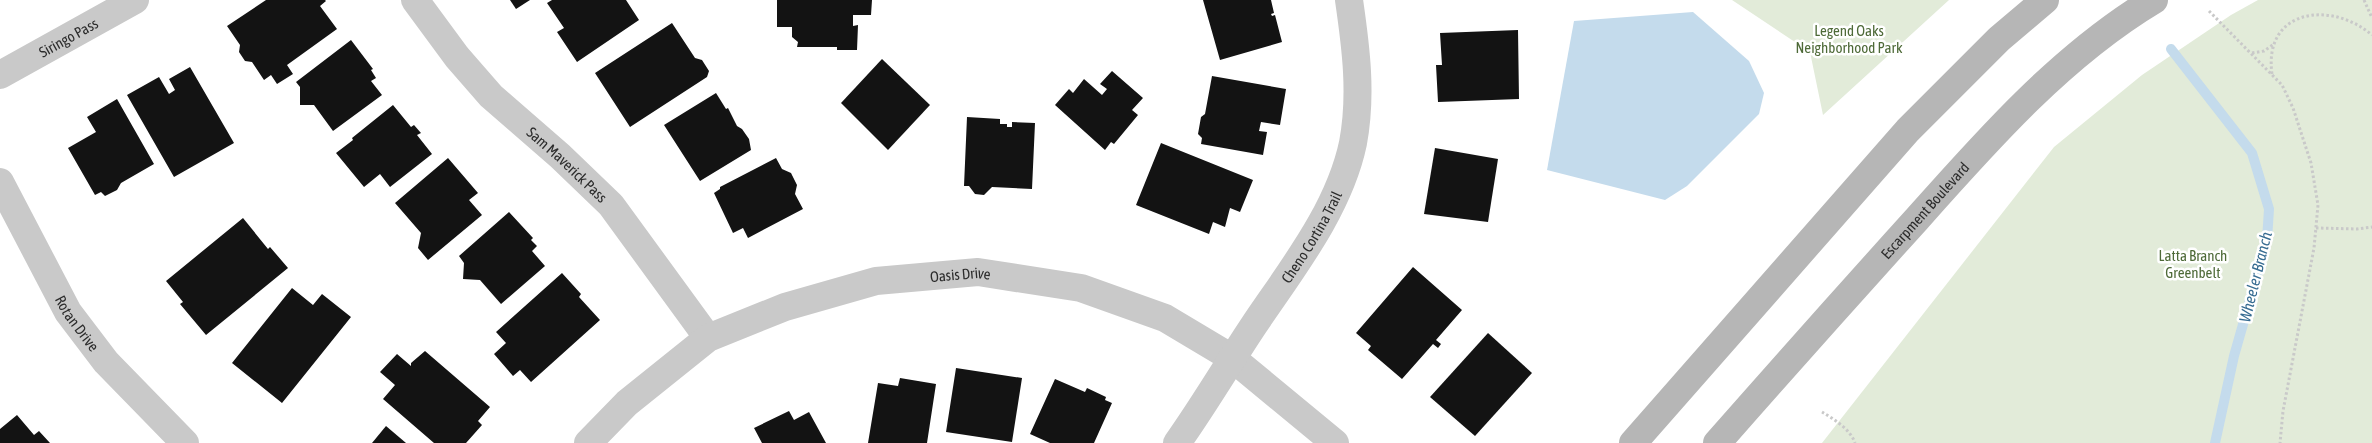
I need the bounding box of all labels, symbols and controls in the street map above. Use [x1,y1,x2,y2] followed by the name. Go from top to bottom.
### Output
[36,14,101,60] street label: Siringo Pass
[1795,22,1903,56] park label: Legend Oaks Neighborhood Park
[524,123,611,205] street label: Sam Maverick Pass
[1877,159,1972,262] street label: Escarpment Boulevard
[1277,188,1345,286] street label: Cheno Cortina Trail
[2235,230,2275,324] water label: Wheeler Branch
[2159,247,2227,281] park label: Latta Branch Greenbelt
[929,264,992,285] street label: Oasis Drive
[52,292,103,354] street label: Rotan Drive

